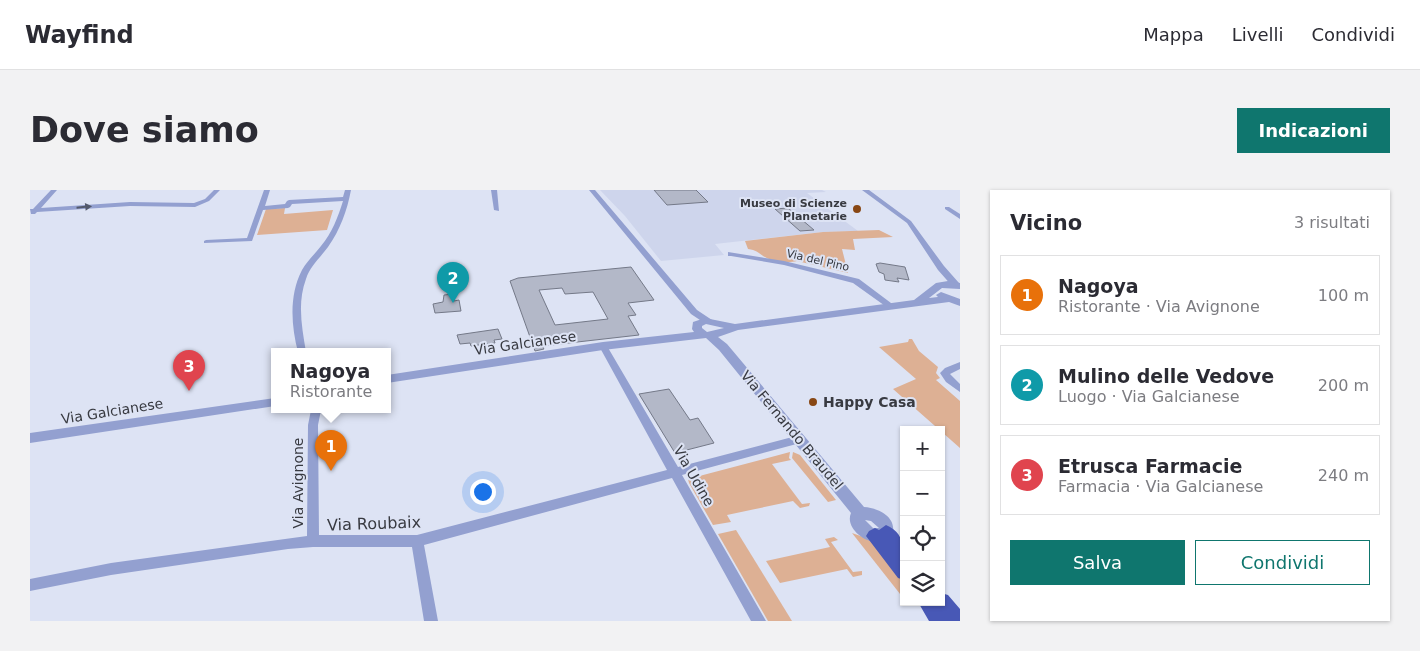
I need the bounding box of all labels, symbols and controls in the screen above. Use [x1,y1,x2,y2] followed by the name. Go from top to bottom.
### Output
[25,21,134,49] text: Wayfind
[1143,24,1204,45] text: Mappa
[1232,24,1284,45] text: Livelli
[1312,24,1395,45] text: Condividi
[1237,108,1390,153] button: Indicazioni
[30,110,259,150] text: Dove siamo
[740,197,847,223] place label: Museo di Scienze Planetarie
[76,203,92,211] one-way arrow
[851,203,863,215] marker: Museo di Scienze Planetarie
[1010,211,1082,235] text: Vicino
[1294,213,1370,232] text: 3 risultati
[785,247,851,274] street label: Via del Pino
[437,262,469,303] pin: 2
[1058,275,1139,297] text: Nagoya
[1021,286,1033,305] text: 1
[1318,286,1369,305] text: 100 m
[1058,297,1260,316] text: Ristorante · Via Avignone
[473,328,577,358] street label: Via Galcianese
[271,348,391,413] popup
[173,350,205,391] pin: 3
[290,360,370,382] text: Nagoya
[1058,365,1274,387] text: Mulino delle Vedove
[738,367,846,493] street label: Via Fernando Braudel
[1021,376,1033,395] text: 2
[1318,376,1369,395] text: 200 m
[290,382,372,401] text: Ristorante
[1058,387,1240,406] text: Luogo · Via Galcianese
[823,394,916,410] place label: Happy Casa
[60,395,164,427] street label: Via Galcianese
[807,396,819,408] marker: Happy Casa
[900,426,945,606] map controls
[900,426,945,471] button: +
[315,430,347,471] pin: 1
[290,438,306,528] street label: Via Avignone
[670,443,718,509] street label: Via Udine
[1058,455,1242,477] text: Etrusca Farmacie
[1021,466,1033,485] text: 3
[1318,466,1369,485] text: 240 m
[900,471,945,516] button: −
[1058,477,1263,496] text: Farmacia · Via Galcianese
[470,479,496,505] your location
[327,512,421,535] street label: Via Roubaix
[900,516,945,561] button: locate
[1010,540,1185,585] button: Salva
[1195,540,1370,585] button: Condividi
[900,561,945,606] button: layers

